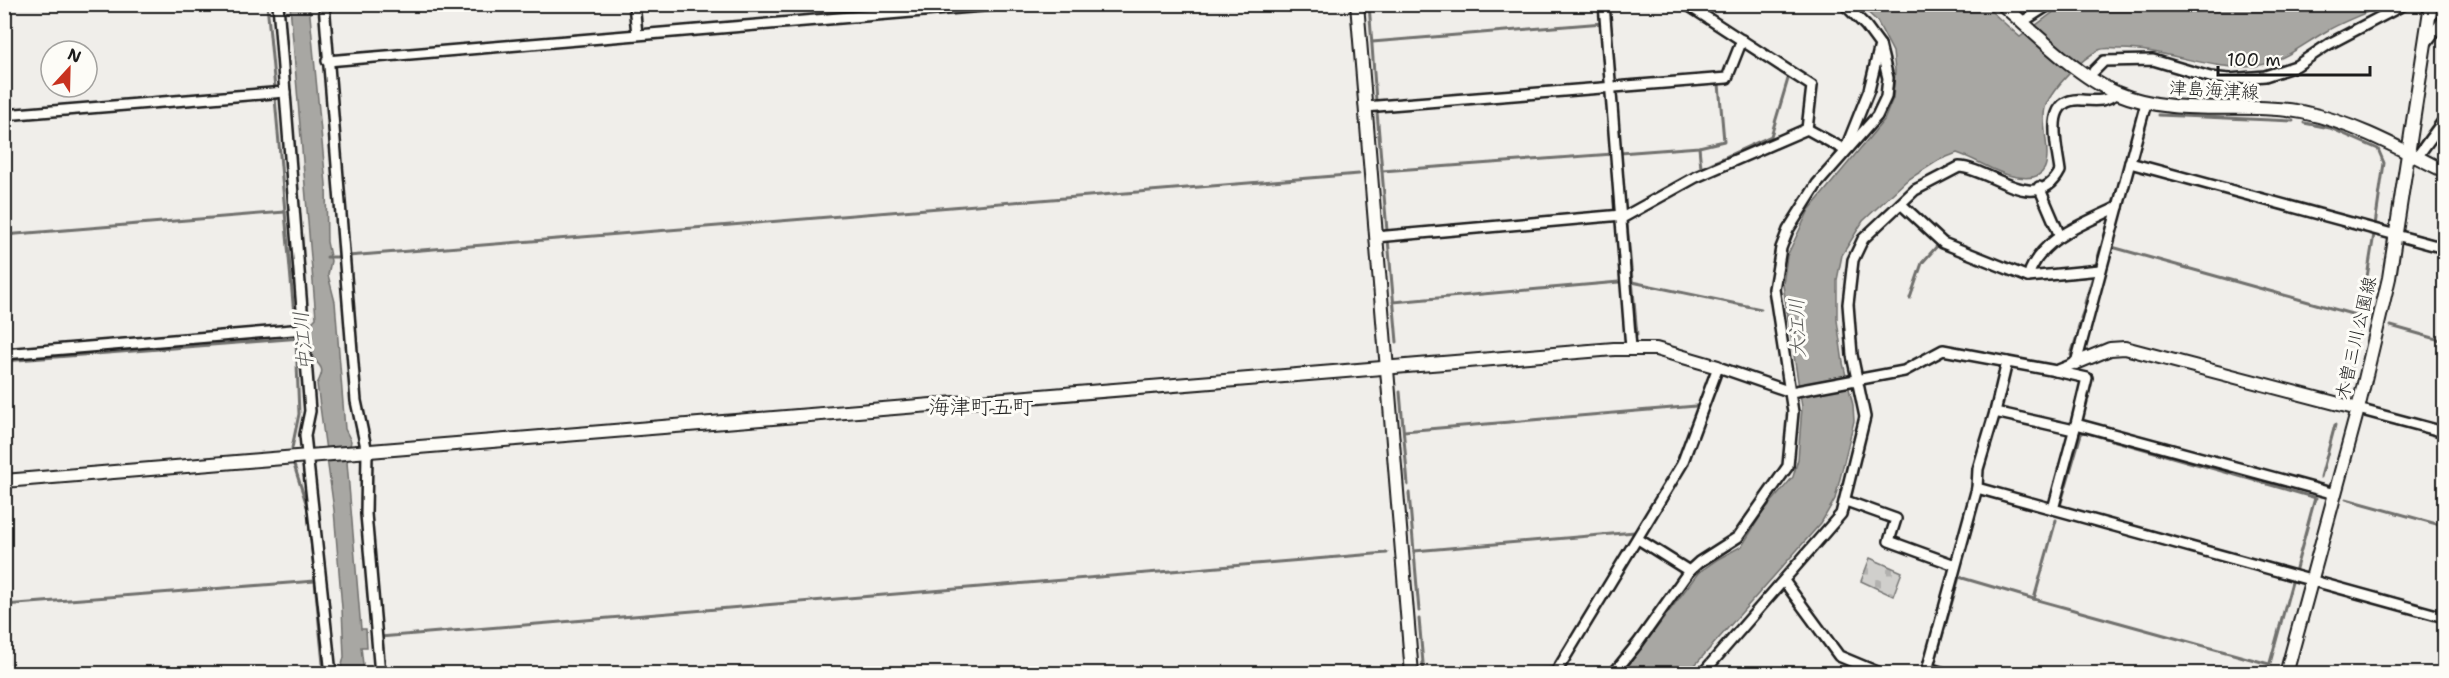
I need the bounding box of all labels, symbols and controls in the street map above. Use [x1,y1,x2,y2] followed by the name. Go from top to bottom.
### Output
[39,39,99,99] north arrow
[2218,39,2370,77] scale bar
[65,43,84,68] text: N
[2227,48,2281,72] text: 100 m
[2168,76,2260,104] street label: 津島海津線
[2330,274,2382,402] street label: 木曽三川公園線
[1783,298,1811,358] water label: 大江川
[287,310,319,372] water label: 中江川
[929,393,1034,421] district label: 海津町五町

